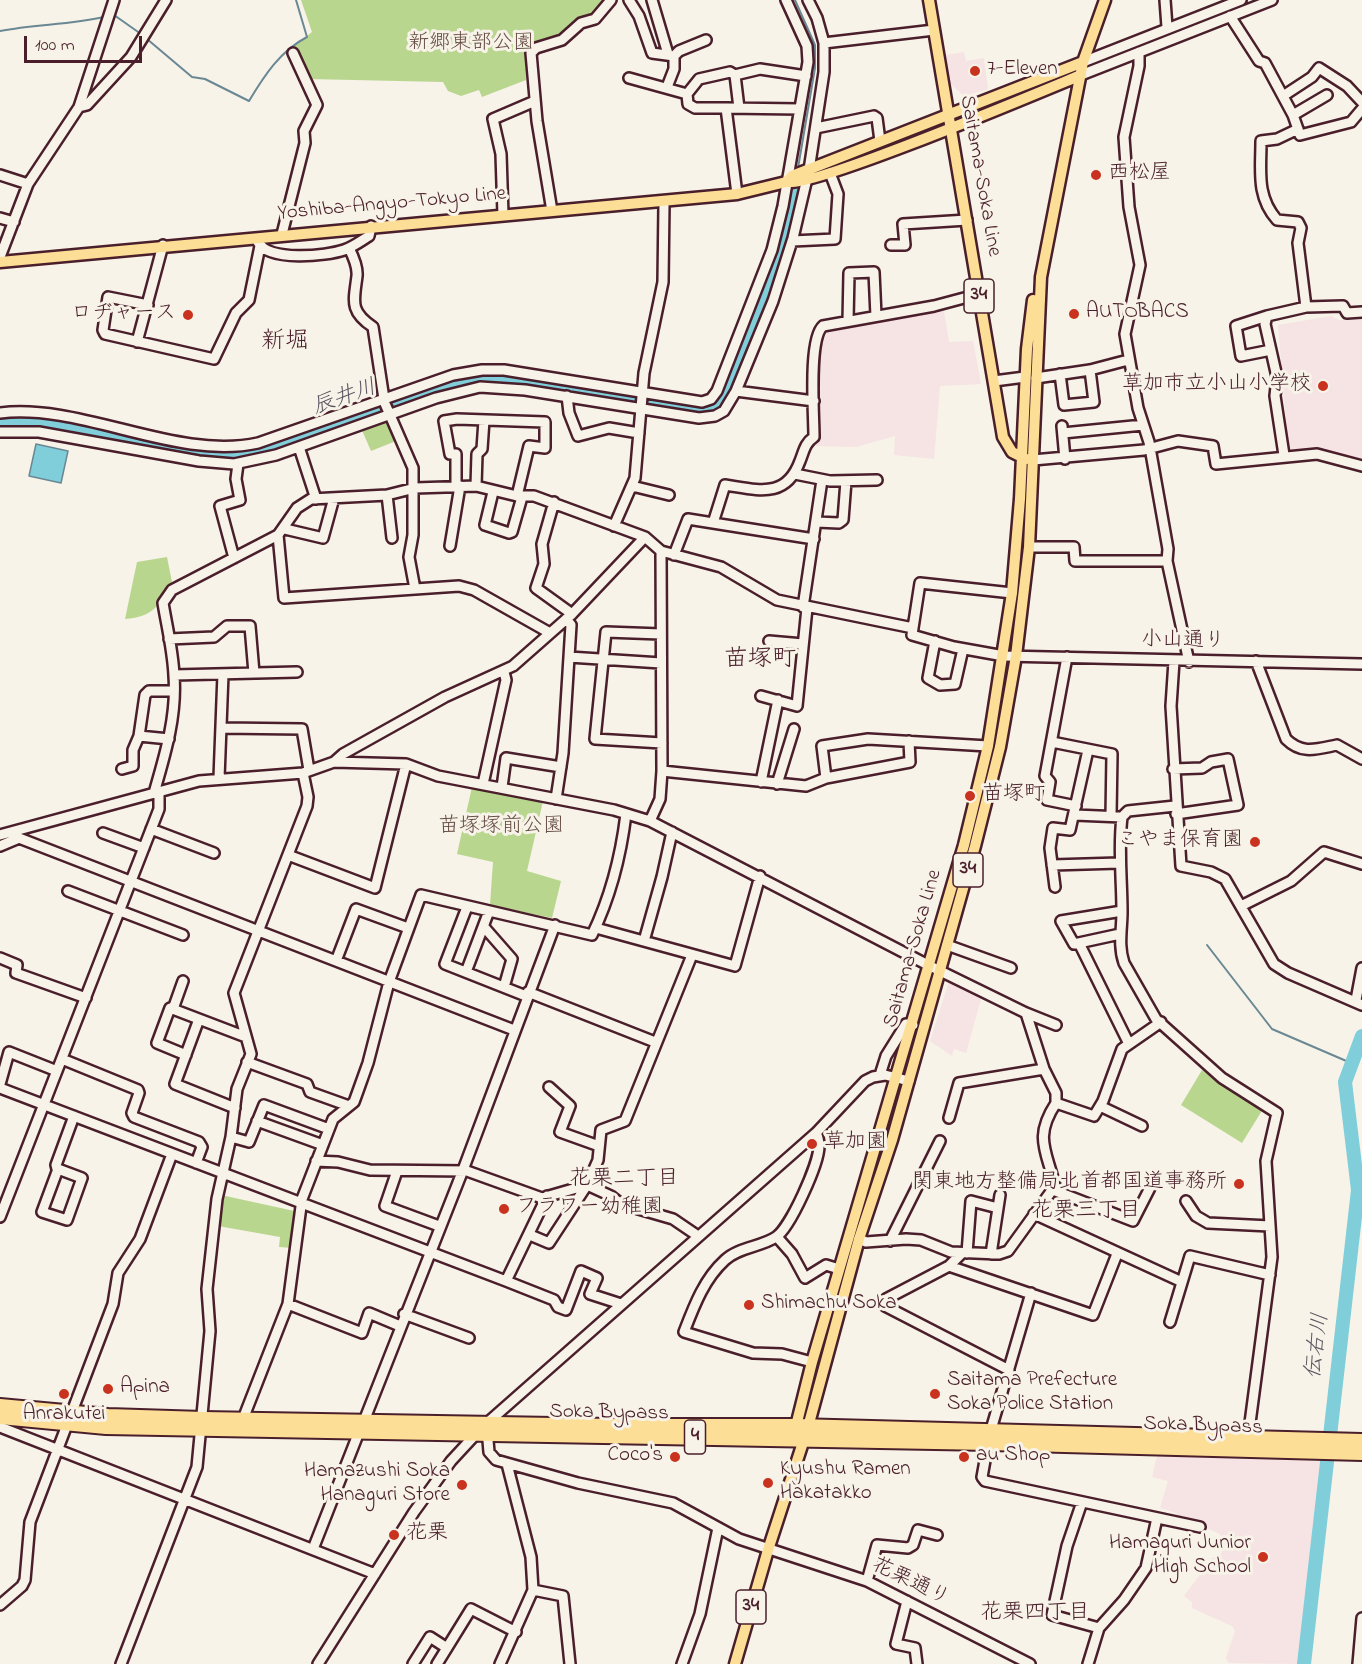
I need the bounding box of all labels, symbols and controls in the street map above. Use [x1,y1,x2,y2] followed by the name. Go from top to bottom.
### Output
[27,24,146,62] scale bar
[408,32,534,58] park label: 新郷東部公園
[35,33,75,59] text: 100 m
[987,58,1058,84] place label: 7-Eleven
[968,64,982,78] marker: 7-Eleven
[952,93,1006,259] street label: Saitama-Soka Line
[1108,162,1171,188] place label: 西松屋
[1089,168,1103,182] marker: 西松屋
[277,182,507,228] street label: Yoshiba-Angyo-Tokyo Line
[964,279,994,313] road number: 34
[1086,301,1189,327] place label: AUTOBACS
[71,302,176,328] place label: ロヂャース
[1067,307,1081,321] marker: AUTOBACS
[181,308,195,322] marker: ロヂャース
[261,329,309,357] district label: 新堀
[1122,373,1311,399] place label: 草加市立小山小学校
[310,376,380,422] water label: 辰井川
[1316,379,1330,393] marker: 草加市立小山小学校
[1141,629,1225,655] street label: 小山通り
[724,647,796,675] district label: 苗塚町
[982,783,1045,809] place label: 苗塚町
[963,789,977,803] marker: 苗塚町
[438,815,564,841] park label: 苗塚塚前公園
[1117,829,1243,855] place label: こやま保育園
[1248,835,1262,849] marker: こやま保育園
[953,853,983,887] road number: 34
[879,867,949,1031] street label: Saitama-Soka Line
[824,1131,887,1157] place label: 草加園
[805,1137,819,1151] marker: 草加園
[569,1167,679,1193] district label: 花栗二丁目
[912,1171,1227,1197] place label: 関東地方整備局北首都国道事務所
[1232,1177,1246,1191] marker: 関東地方整備局北首都国道事務所
[516,1196,663,1222] place label: フラワー幼稚園
[1031,1199,1141,1225] district label: 花栗三丁目
[497,1202,511,1216] marker: フラワー幼稚園
[761,1292,897,1318] place label: Shimachu Soka
[742,1298,756,1312] marker: Shimachu Soka
[1302,1312,1336,1380] water label: 伝右川
[947,1369,1117,1419] place label: Saitama Prefecture Soka Police Station
[120,1376,170,1402] place label: Apina
[101,1382,115,1396] marker: Apina
[57,1387,71,1401] marker: Anrakutei
[928,1387,942,1401] marker: Saitama Prefecture Soka Police Station
[549,1400,669,1428] street label: Soka Bypass
[23,1403,105,1429] place label: Anrakutei
[1143,1412,1263,1442] street label: Soka Bypass
[684,1420,706,1454] road number: 4
[607,1444,663,1470] place label: Coco's
[976,1444,1050,1470] place label: au Shop
[668,1450,682,1464] marker: Coco's
[957,1450,971,1464] marker: au Shop
[780,1458,911,1508] place label: Kyushu Ramen Hakatakko
[304,1460,450,1510] place label: Hamazushi Soka Hanaguri Store
[761,1476,775,1490] marker: Kyushu Ramen Hakatakko
[455,1478,469,1492] marker: Hamazushi Soka Hanaguri Store
[406,1522,448,1548] place label: 花栗
[387,1528,401,1542] marker: 花栗
[1109,1532,1251,1582] place label: Hamaguri Junior High School
[1256,1550,1270,1564] marker: Hamaguri Junior High School
[867,1553,953,1613] street label: 花栗通り
[736,1590,766,1624] road number: 34
[980,1601,1090,1627] district label: 花栗四丁目

